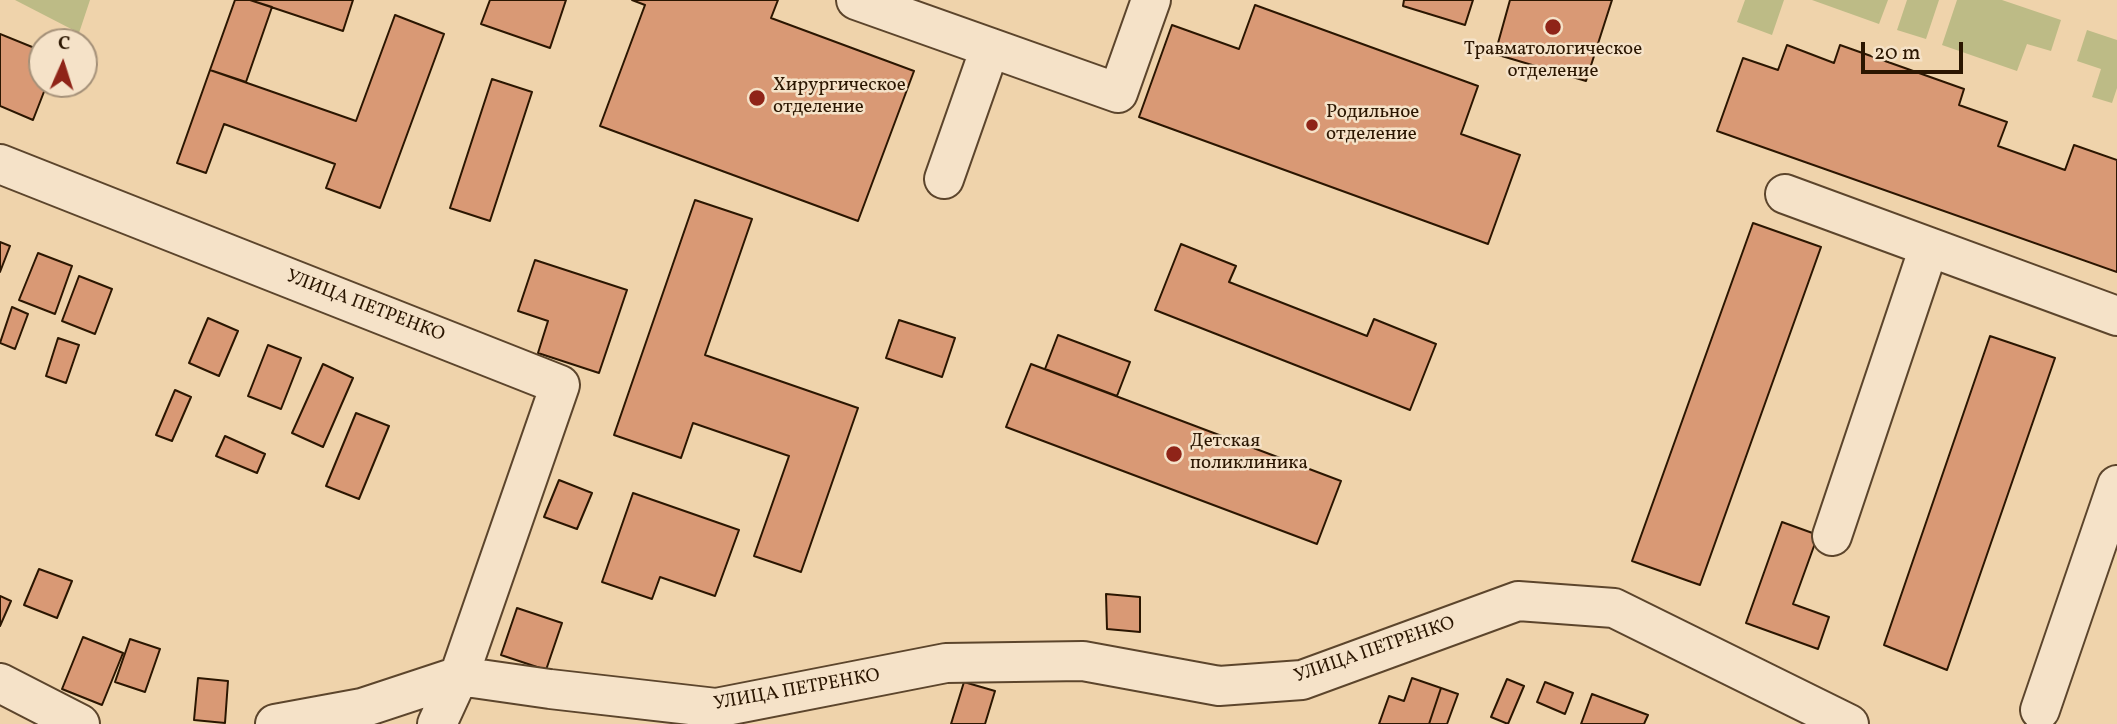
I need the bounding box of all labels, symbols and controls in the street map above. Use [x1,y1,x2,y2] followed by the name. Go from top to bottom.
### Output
[1543,17,1563,37] marker: Травматологическое отделение
[28,28,98,98] north arrow
[1865,28,1966,72] scale bar
[57,31,71,57] text: С
[1874,39,1920,68] text: 20 m
[1464,40,1642,84] place label: Травматологическое отделение
[773,76,906,120] place label: Хирургическое отделение
[747,88,767,108] marker: Хирургическое отделение
[1326,103,1419,147] place label: Родильное отделение
[1304,117,1320,133] marker: Родильное отделение
[282,266,448,348] street label: УЛИЦА ПЕТРЕНКО
[1190,432,1308,476] place label: Детская поликлиника
[1164,444,1184,464] marker: Детская поликлиника
[1292,613,1458,689] street label: УЛИЦА ПЕТРЕНКО
[712,665,882,717] street label: УЛИЦА ПЕТРЕНКО

